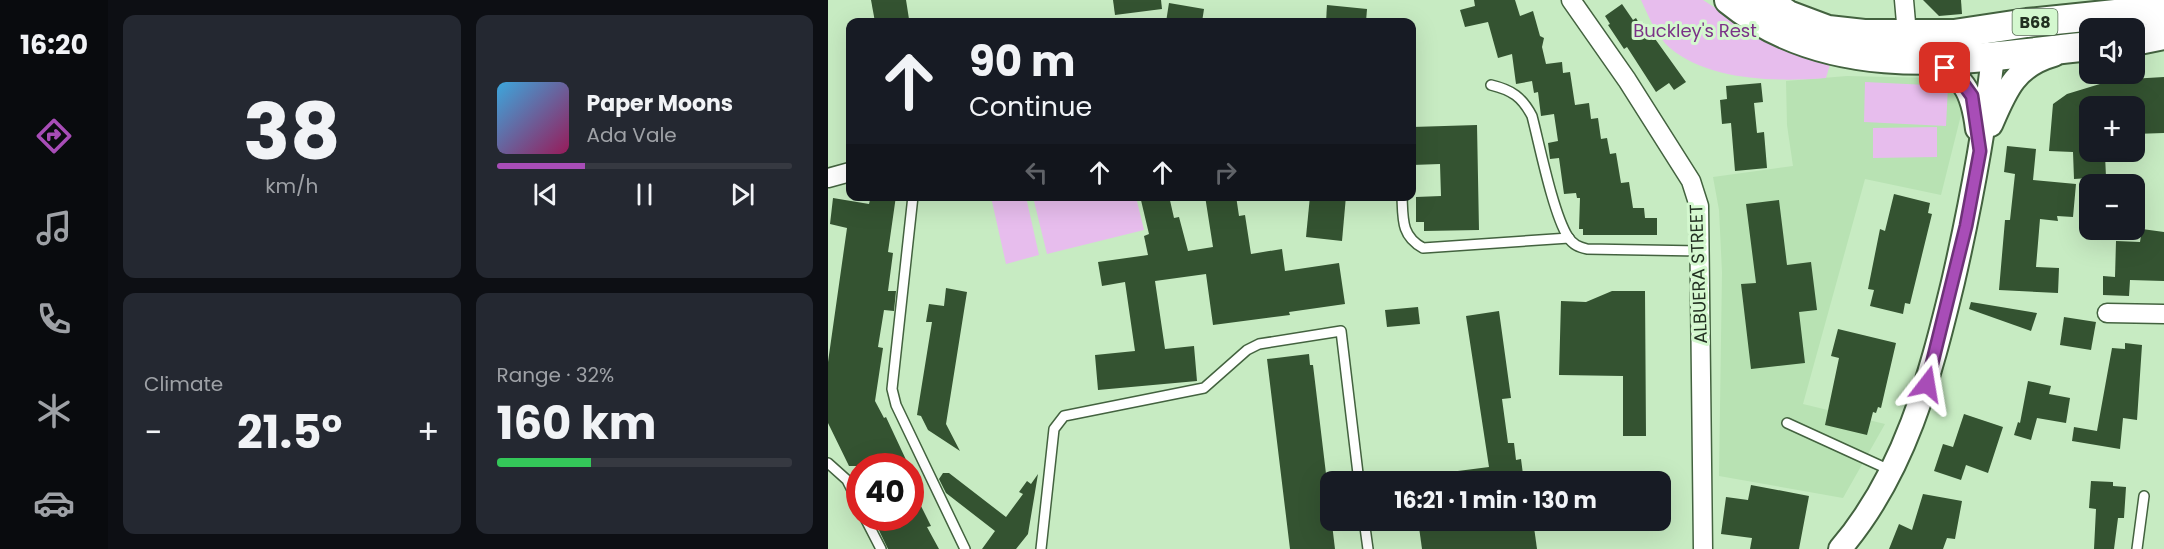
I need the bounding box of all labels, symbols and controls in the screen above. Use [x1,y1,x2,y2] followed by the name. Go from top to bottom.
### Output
[2012,9,2058,35] road number: B68
[1633,18,1757,43] park label: Buckley's Rest
[2079,18,2145,240] map controls
[2079,18,2145,84] button: sound
[20,26,88,63] text: 16:20
[969,32,1076,91] text: 90 m
[870,42,948,120] icon: ahead
[1919,42,1970,93] pin
[1928,51,1961,84] icon: arrive
[243,77,341,186] text: 38
[587,88,733,119] text: Paper Moons
[969,88,1092,125] text: Continue
[2079,96,2145,162] button: +
[33,115,75,157] icon: directions
[587,121,677,149] text: Ada Vale
[1020,156,1053,189] icon: left
[1083,156,1116,189] icon: ahead
[1146,156,1179,189] icon: ahead
[1209,156,1242,189] icon: right
[265,172,318,200] text: km/h
[2079,174,2145,240] button: −
[529,178,562,211] icon: previous
[628,178,661,211] icon: pause
[726,178,759,211] icon: next
[1683,204,1713,344] street label: ALBUERA STREET
[33,207,75,249] icon: music
[33,298,75,340] icon: phone
[1895,352,1959,416] position arrow
[497,361,614,389] text: Range · 32%
[144,370,223,398] text: Climate
[33,390,75,432] icon: climate
[497,392,656,455] text: 160 km
[237,401,342,464] text: 21.5°
[144,409,162,456] text: −
[417,409,440,456] text: +
[846,453,924,531] speed limit sign: 40
[33,482,75,524] icon: car
[1394,485,1597,516] text: 16:21 · 1 min · 130 m

